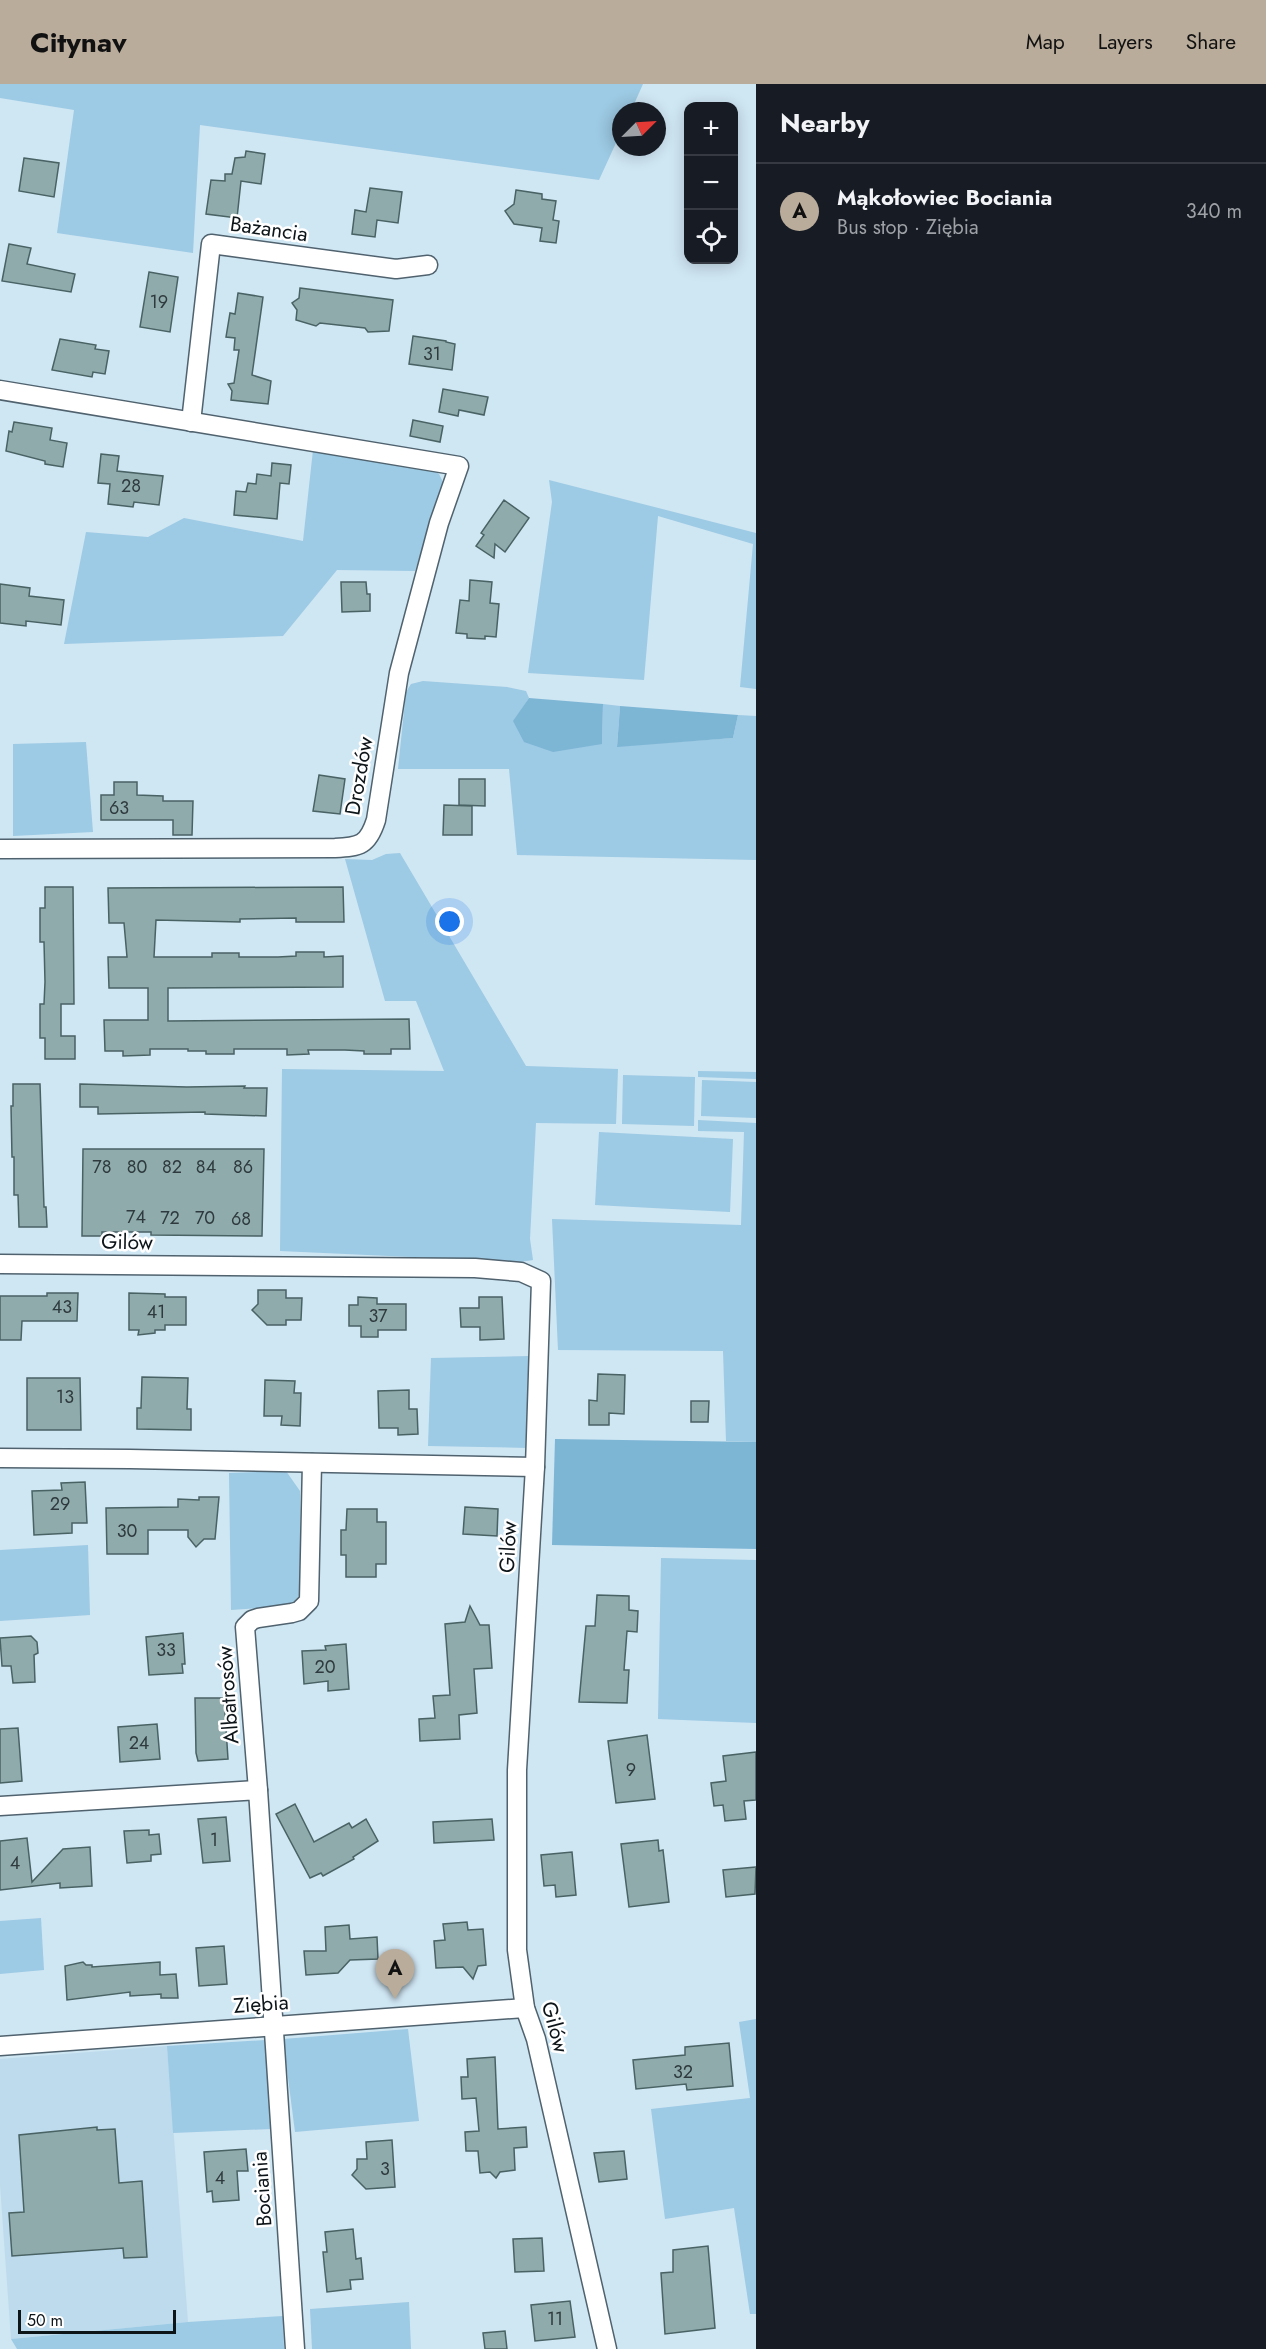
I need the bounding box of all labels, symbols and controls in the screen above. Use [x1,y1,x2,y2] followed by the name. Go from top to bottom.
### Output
[30,22,127,63] text: Citynav
[1026,27,1065,57] text: Map
[1098,27,1153,57] text: Layers
[1186,27,1236,57] text: Share
[612,102,666,156] north arrow
[684,102,738,264] map controls
[684,102,738,156] button: +
[780,104,869,142] text: Nearby
[684,156,738,210] button: −
[837,181,1052,213] text: Mąkołowiec Bociania
[792,197,807,226] text: A
[1186,197,1242,226] text: 340 m
[228,209,310,249] street label: Bażancia
[684,210,738,264] button: locate
[837,213,979,242] text: Bus stop · Ziębia
[150,289,168,315] house number: 19
[423,341,441,367] house number: 31
[121,473,141,499] house number: 28
[337,734,381,818] street label: Drozdów
[109,795,129,821] house number: 63
[435,907,464,936] your location
[92,1154,112,1180] house number: 78
[127,1154,148,1180] house number: 80
[162,1154,182,1180] house number: 82
[196,1154,216,1180] house number: 84
[233,1154,253,1180] house number: 86
[126,1204,146,1230] house number: 74
[160,1205,180,1231] house number: 72
[195,1205,215,1231] house number: 70
[231,1206,251,1232] house number: 68
[101,1227,154,1257] street label: Gilów
[52,1294,72,1320] house number: 43
[147,1299,165,1325] house number: 41
[368,1303,388,1329] house number: 37
[56,1384,74,1410] house number: 13
[50,1491,70,1517] house number: 29
[117,1518,138,1544] house number: 30
[492,1520,524,1574] street label: Gilów
[156,1637,176,1663] house number: 33
[210,1644,246,1745] street label: Albatrosów
[314,1654,336,1680] house number: 20
[129,1730,149,1756] house number: 24
[626,1757,636,1783] house number: 9
[210,1827,218,1853] house number: 1
[10,1850,20,1876] house number: 4
[376,1950,414,1999] pin: A
[232,1987,290,2021] street label: Ziębia
[534,1998,576,2057] street label: Gilów
[673,2059,693,2085] house number: 32
[244,2150,280,2228] street label: Bociania
[380,2156,390,2182] house number: 3
[215,2165,225,2191] house number: 4
[547,2306,563,2332] house number: 11
[18,2307,176,2334] scale bar
[27,2309,63,2332] text: 50 m

